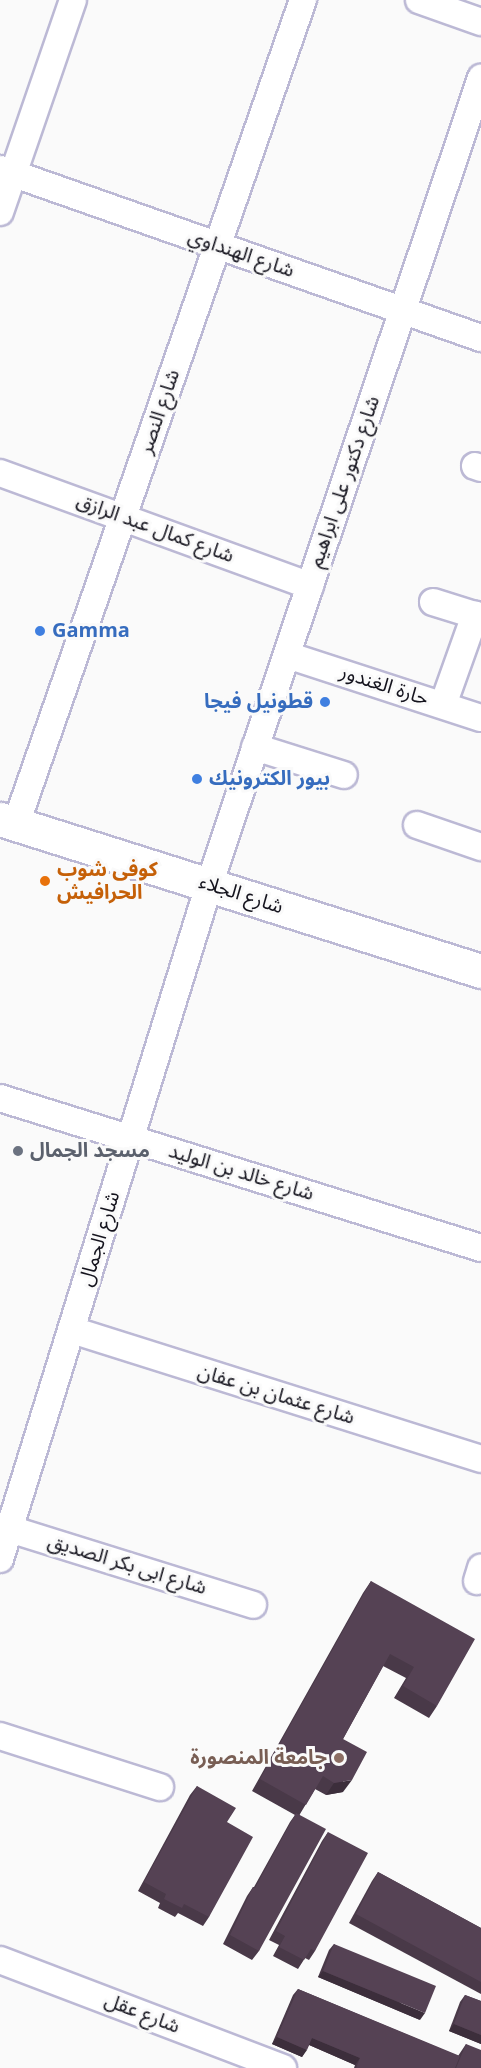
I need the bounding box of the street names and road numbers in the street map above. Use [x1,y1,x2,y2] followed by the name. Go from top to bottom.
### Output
[185,225,297,283] street label: شارع الهنداوي
[134,367,186,457] street label: شارع النصر
[304,393,386,571] street label: شارع دكتور على ابراهيم
[73,489,237,569] street label: شارع كمال عبد الرازق
[337,660,431,712] street label: حارة الغندور
[196,870,286,920] street label: شارع الجلاء
[165,1139,317,1207] street label: شارع خالد بن الوليد
[74,1189,126,1289] street label: شارع الجمال
[195,1360,357,1430] street label: شارع عثمان بن عفان
[45,1529,209,1601] street label: شارع ابى بكر الصديق
[101,1989,183,2039] street label: شارع عقل

